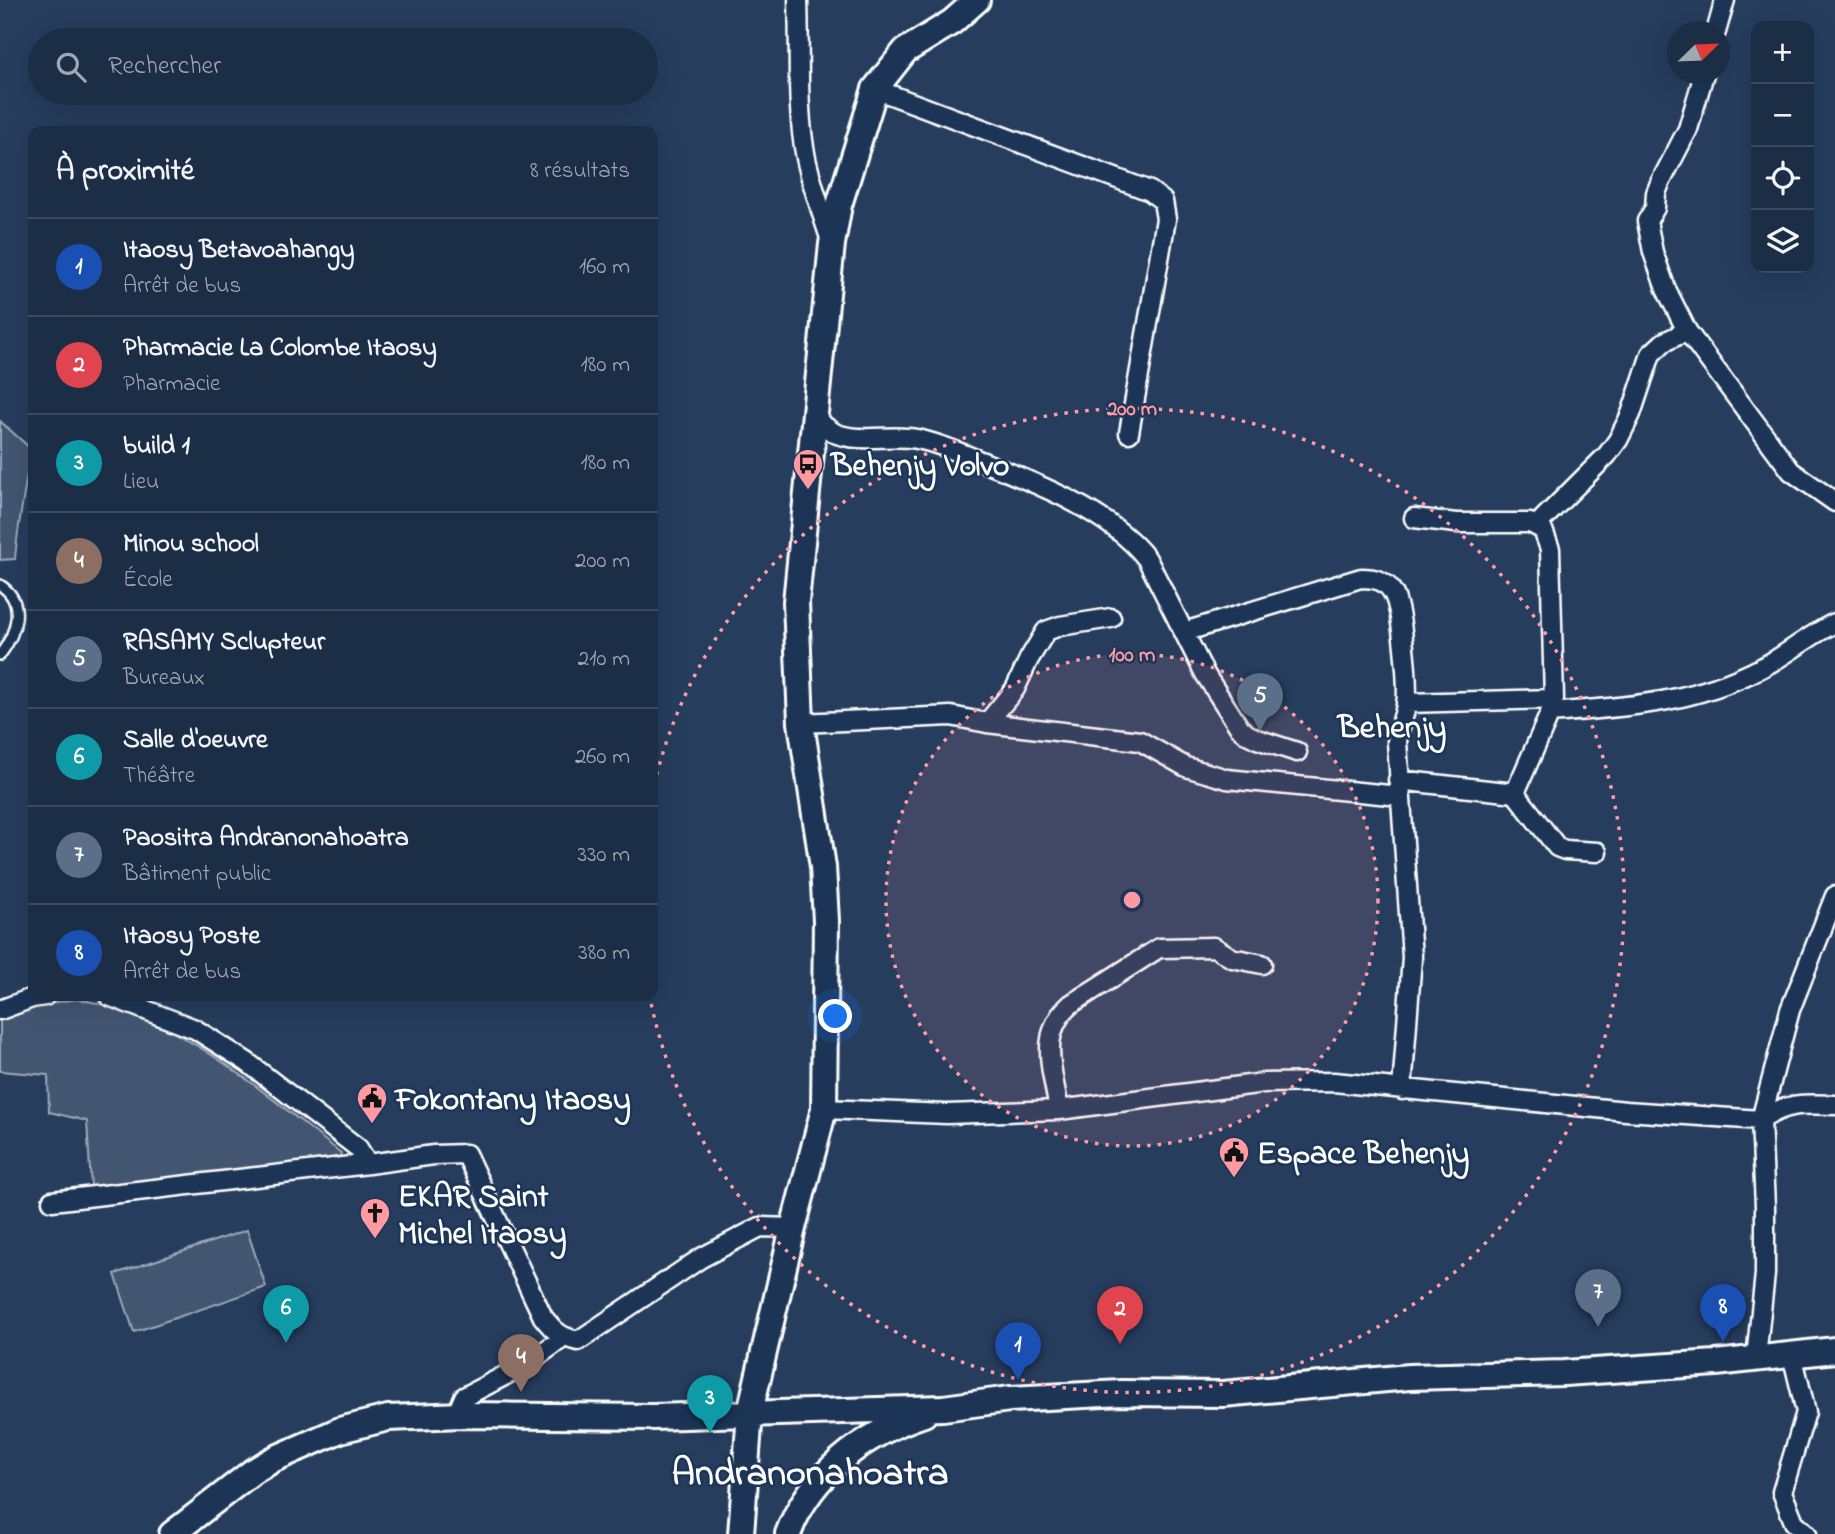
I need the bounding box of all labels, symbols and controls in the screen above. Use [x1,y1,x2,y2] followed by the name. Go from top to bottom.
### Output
[1667,21,1730,84] north arrow
[1751,21,1814,273] map controls
[1751,21,1814,84] button: +
[28,28,658,105] search box
[52,48,90,86] icon: search
[108,48,221,86] text: Rechercher
[1751,84,1814,147] button: −
[1751,147,1814,210] button: locate
[56,150,194,194] text: À proximité
[530,155,630,188] text: 8 résultats
[1751,210,1814,273] button: layers
[123,232,354,270] text: Itaosy Betavoahangy
[75,251,83,284] text: 1
[579,251,630,284] text: 160 m
[123,270,241,303] text: Arrêt de bus
[123,330,437,368] text: Pharmacie La Colombe Itaosy
[73,349,85,382] text: 2
[581,349,630,382] text: 180 m
[123,368,220,401] text: Pharmacie
[1106,395,1157,425] text: 200 m
[123,428,190,466] text: build 1
[829,444,1009,492] place label: Behenjy Volvo
[74,447,84,480] text: 3
[581,447,630,480] text: 180 m
[791,447,825,491] bus stop icon: Behenjy Volvo
[123,466,159,499] text: Lieu
[123,526,259,564] text: Minou school
[74,545,84,578] text: 4
[575,545,630,578] text: 200 m
[123,564,173,597] text: École
[123,624,325,662] text: RASAMY Sclupteur
[1109,641,1155,671] text: 100 m
[72,643,86,676] text: 5
[578,643,630,676] text: 210 m
[123,662,205,695] text: Bureaux
[1237,673,1283,731] pin: 5
[1336,705,1446,754] district label: Behenjy
[123,722,268,760] text: Salle d'oeuvre
[74,741,84,774] text: 6
[575,741,630,774] text: 260 m
[123,760,195,793] text: Théâtre
[123,820,409,858] text: Paositra Andranonahoatra
[74,839,84,872] text: 7
[577,839,630,872] text: 330 m
[123,858,271,891] text: Bâtiment public
[1120,888,1144,912] centre of rings
[123,918,260,956] text: Itaosy Poste
[75,937,83,970] text: 8
[578,937,630,970] text: 380 m
[123,956,241,989] text: Arrêt de bus
[818,999,852,1033] your location
[393,1078,631,1126] place label: Fokontany Itaosy
[355,1081,389,1125] public building icon: Fokontany Itaosy
[1257,1132,1469,1180] place label: Espace Behenjy
[1217,1135,1251,1179] public building icon: Espace Behenjy
[398,1175,567,1260] place label: EKAR Saint Michel Itaosy
[358,1196,392,1240] church icon: EKAR Saint Michel Itaosy
[1575,1269,1621,1327] pin: 7
[1700,1284,1746,1342] pin: 8
[263,1285,309,1343] pin: 6
[1097,1286,1143,1344] pin: 2
[995,1322,1041,1380] pin: 1
[498,1334,544,1392] pin: 4
[687,1375,733,1433] pin: 3
[672,1447,948,1503] district label: Andranonahoatra

